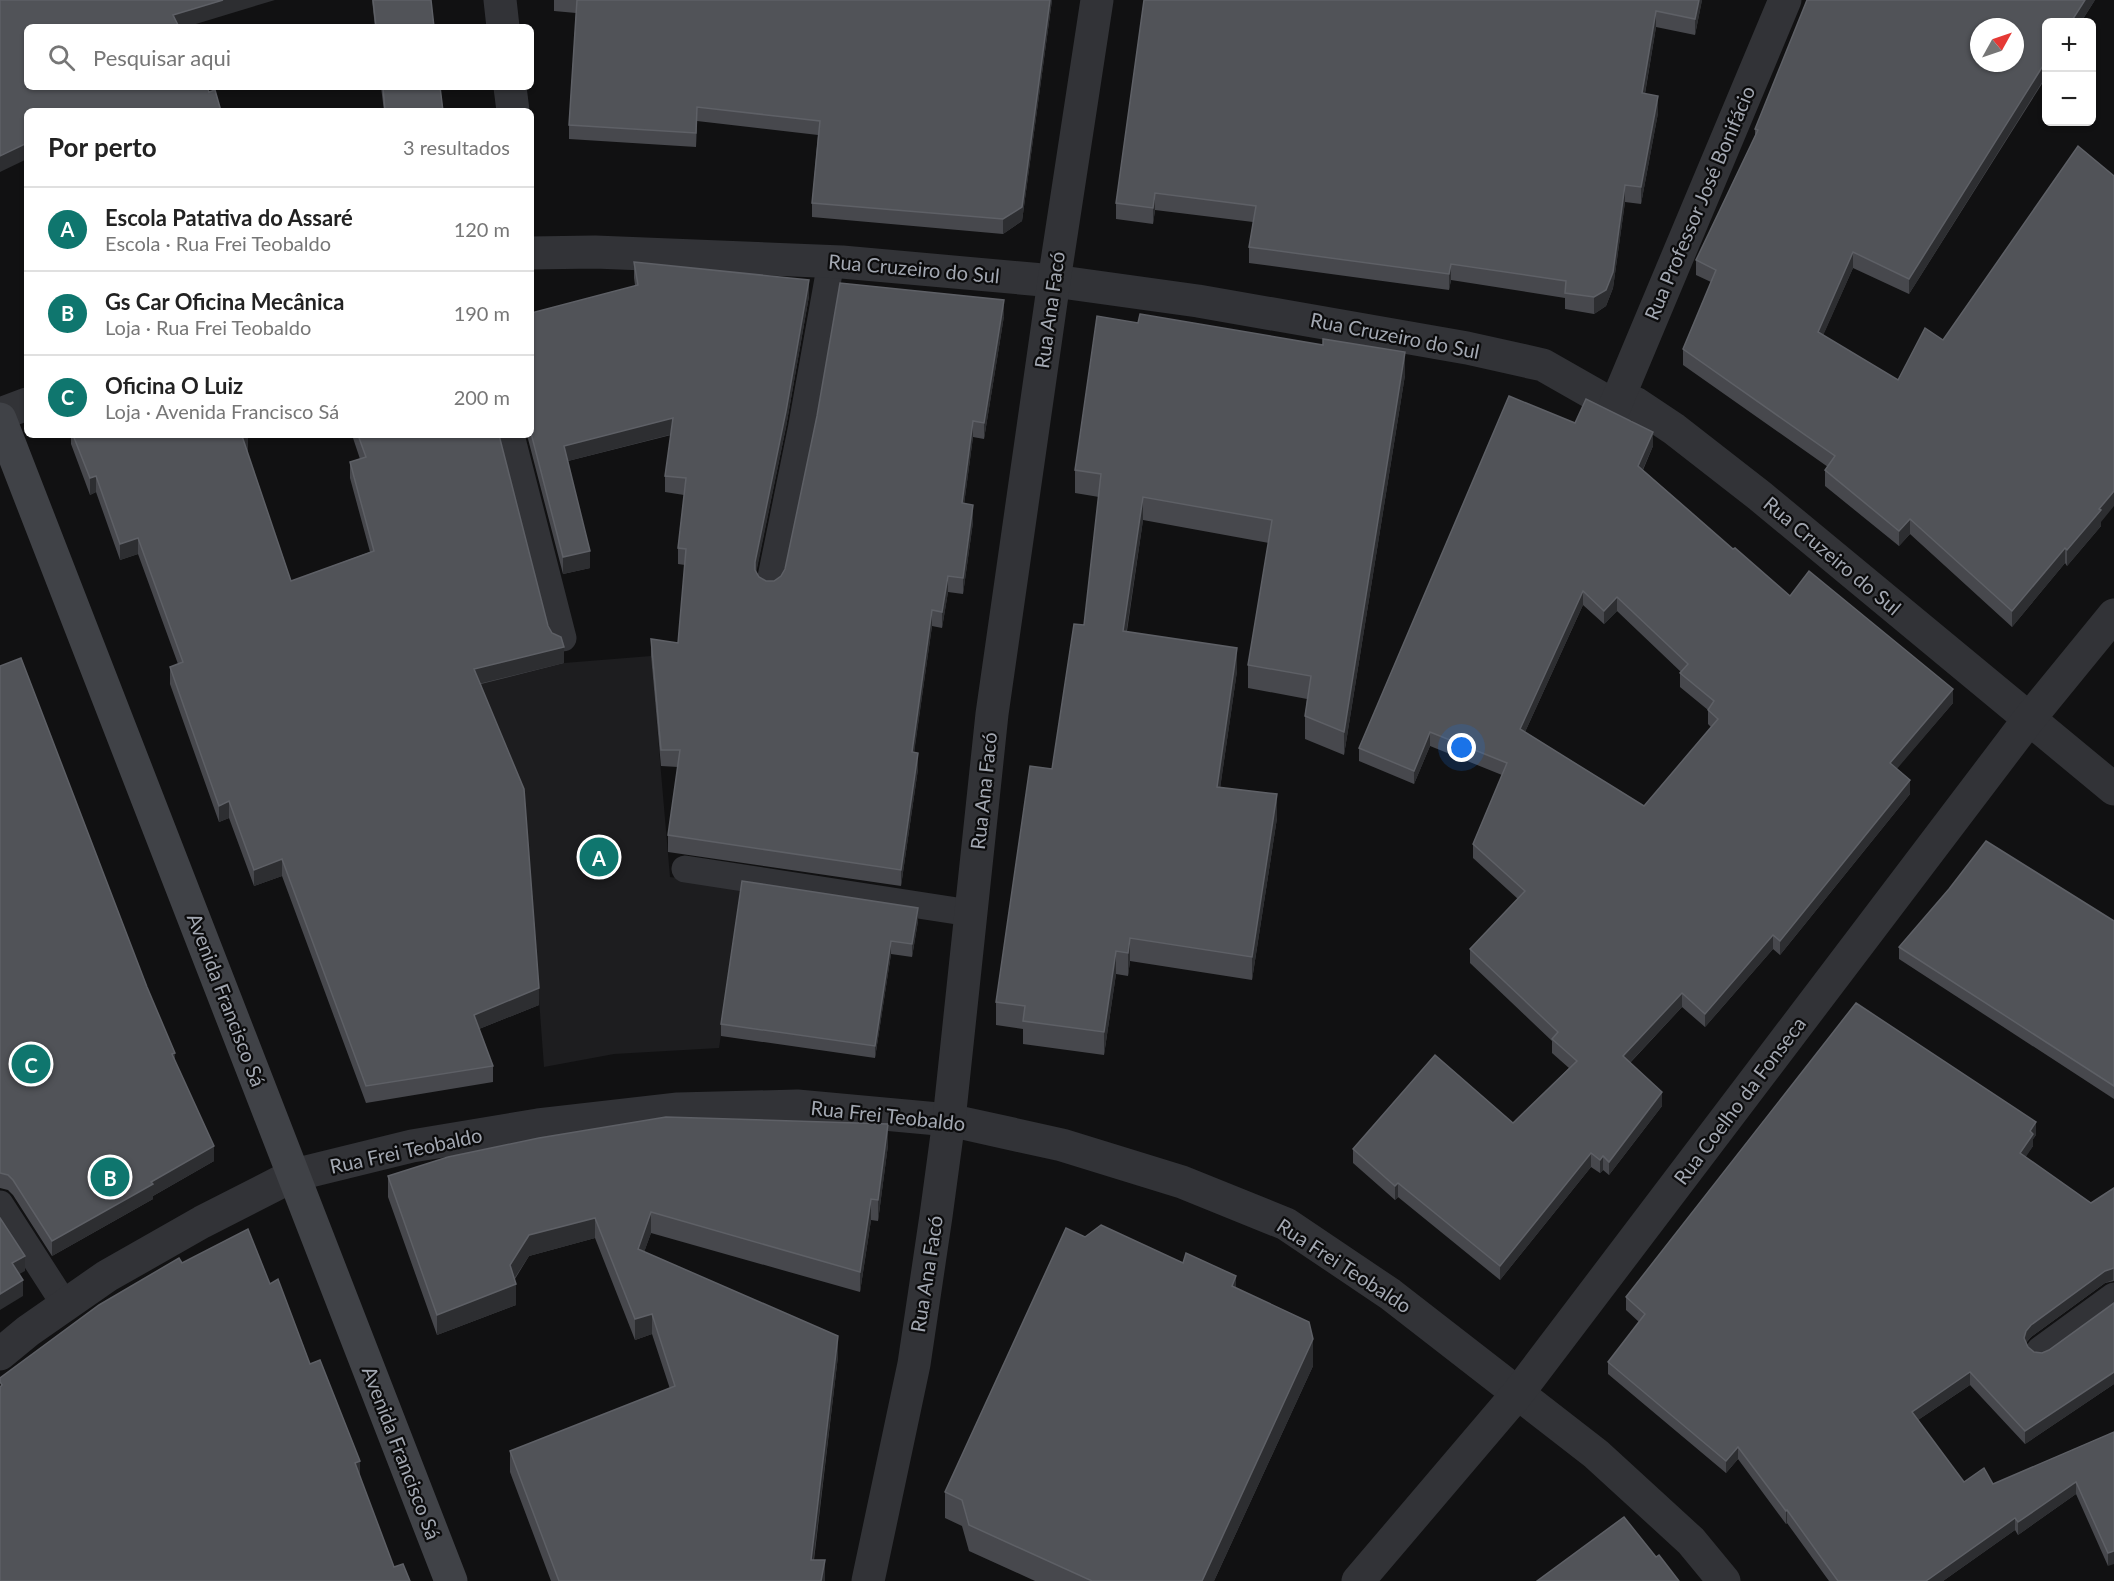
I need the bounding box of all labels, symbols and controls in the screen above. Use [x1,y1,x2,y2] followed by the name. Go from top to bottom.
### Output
[1970,18,2024,72] north arrow
[2042,18,2096,126] map controls
[2042,18,2096,72] button: +
[24,24,534,90] search box
[45,41,78,74] icon: search
[93,44,231,71] text: Pesquisar aqui
[2042,72,2096,126] button: −
[1639,82,1759,323] street label: Rua Professor José Bonifácio
[48,131,157,163] text: Por perto
[403,135,510,159] text: 3 resultados
[105,204,353,231] text: Escola Patativa do Assaré
[61,217,74,241] text: A
[454,217,510,241] text: 120 m
[105,231,331,255] text: Escola · Rua Frei Teobaldo
[827,249,1001,287] street label: Rua Cruzeiro do Sul
[1029,250,1069,370] street label: Rua Ana Facó
[105,288,344,315] text: Gs Car Oficina Mecânica
[61,301,74,325] text: B
[454,301,510,325] text: 190 m
[1309,307,1482,363] street label: Rua Cruzeiro do Sul
[105,315,311,339] text: Loja · Rua Frei Teobaldo
[105,372,243,399] text: Oficina O Luiz
[61,385,74,409] text: C
[454,385,510,409] text: 200 m
[105,399,339,423] text: Loja · Avenida Francisco Sá
[1759,491,1906,620] street label: Rua Cruzeiro do Sul
[965,731,1001,851] street label: Rua Ana Facó
[1447,733,1476,762] your location
[580,834,618,880] pin: A
[183,910,271,1090] street label: Avenida Francisco Sá
[1668,1012,1810,1189] street label: Rua Coelho da Fonseca
[12,1042,51,1086] pin: C
[810,1095,967,1135] street label: Rua Frei Teobaldo
[327,1122,484,1178] street label: Rua Frei Teobaldo
[90,1154,130,1200] pin: B
[1273,1213,1416,1317] street label: Rua Frei Teobaldo
[905,1214,947,1334] street label: Rua Ana Facó
[358,1363,446,1543] street label: Avenida Francisco Sá

